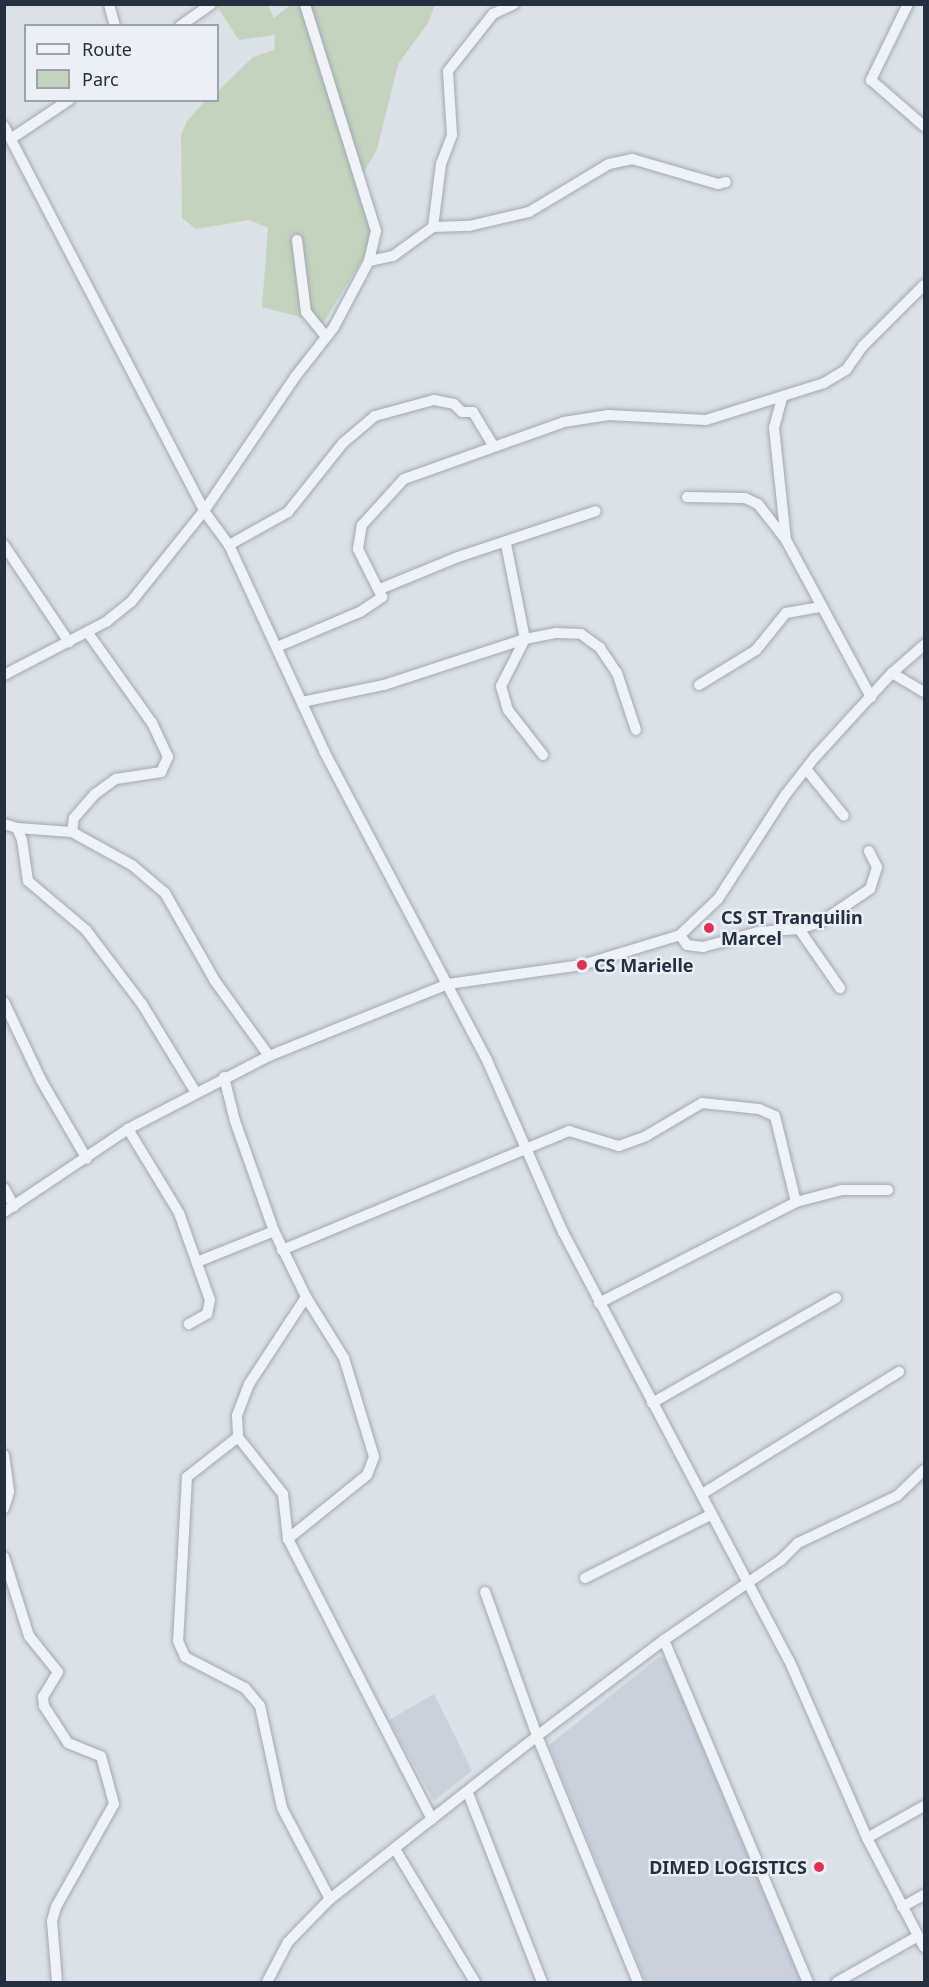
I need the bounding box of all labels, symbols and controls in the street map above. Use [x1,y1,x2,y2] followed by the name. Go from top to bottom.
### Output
[24,24,219,102] legend
[82,37,132,61] text: Route
[82,67,119,91] text: Parc
[721,907,863,950] place label: CS ST Tranquilin Marcel
[702,921,716,935] marker: CS ST Tranquilin Marcel
[594,954,694,976] place label: CS Marielle
[575,958,589,972] marker: CS Marielle
[649,1856,807,1878] place label: DIMED LOGISTICS
[812,1860,826,1874] marker: DIMED LOGISTICS

